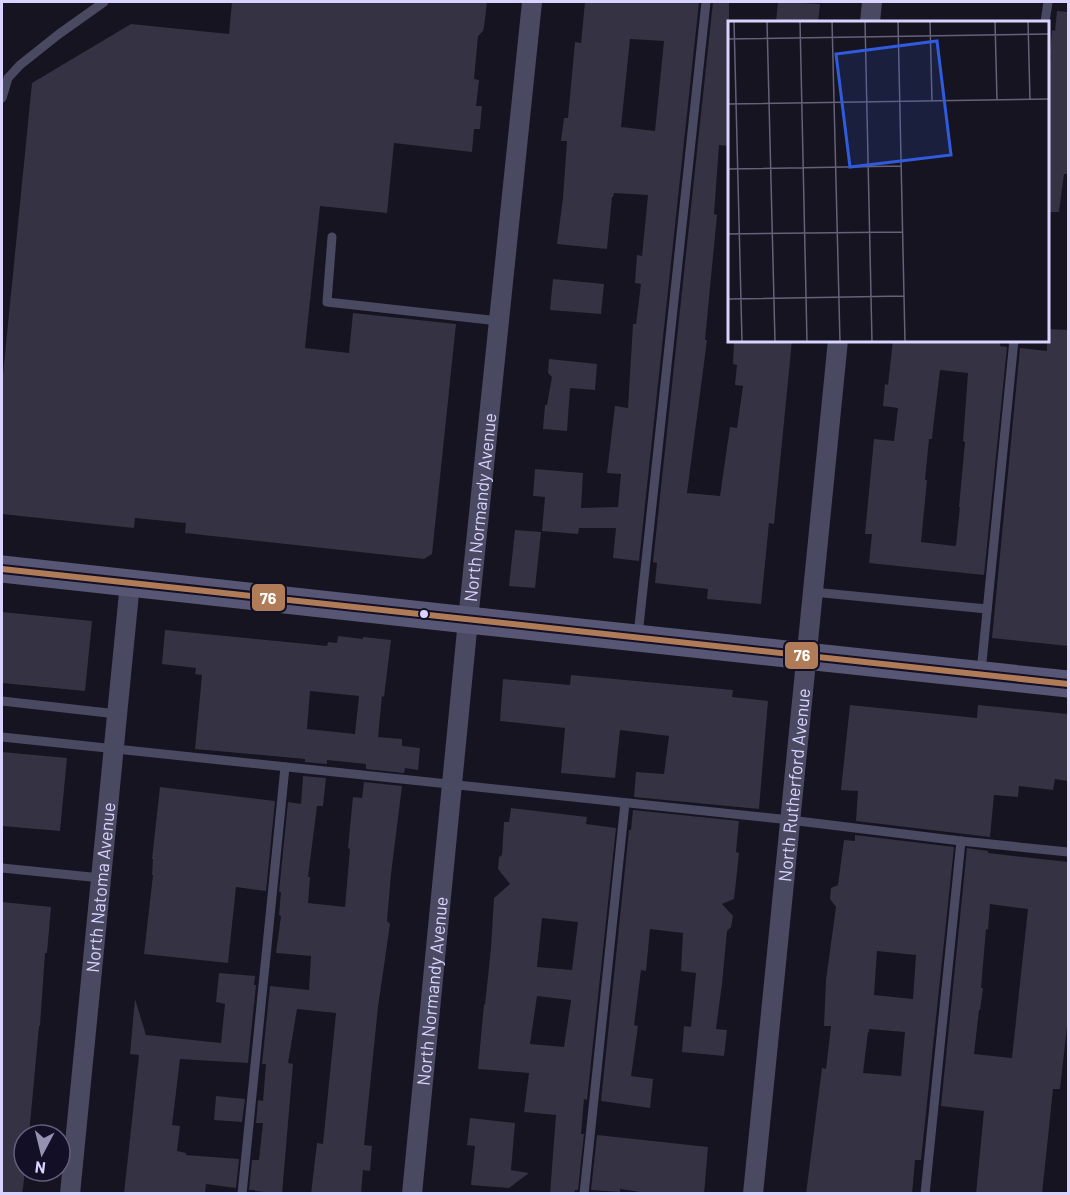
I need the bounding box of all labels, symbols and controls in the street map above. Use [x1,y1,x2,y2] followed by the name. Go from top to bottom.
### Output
[728,21,1049,342] inset map
[459,412,500,603] street label: North Normandy Avenue
[251,583,286,612] line badge: 76
[260,588,277,607] text: 76
[418,608,430,620] unlabelled marker
[784,641,819,670] line badge: 76
[794,645,811,664] text: 76
[773,687,814,883] street label: North Rutherford Avenue
[81,801,119,974] street label: North Natoma Avenue
[412,895,452,1087] street label: North Normandy Avenue
[12,1123,72,1183] north arrow
[34,1158,47,1178] text: N

